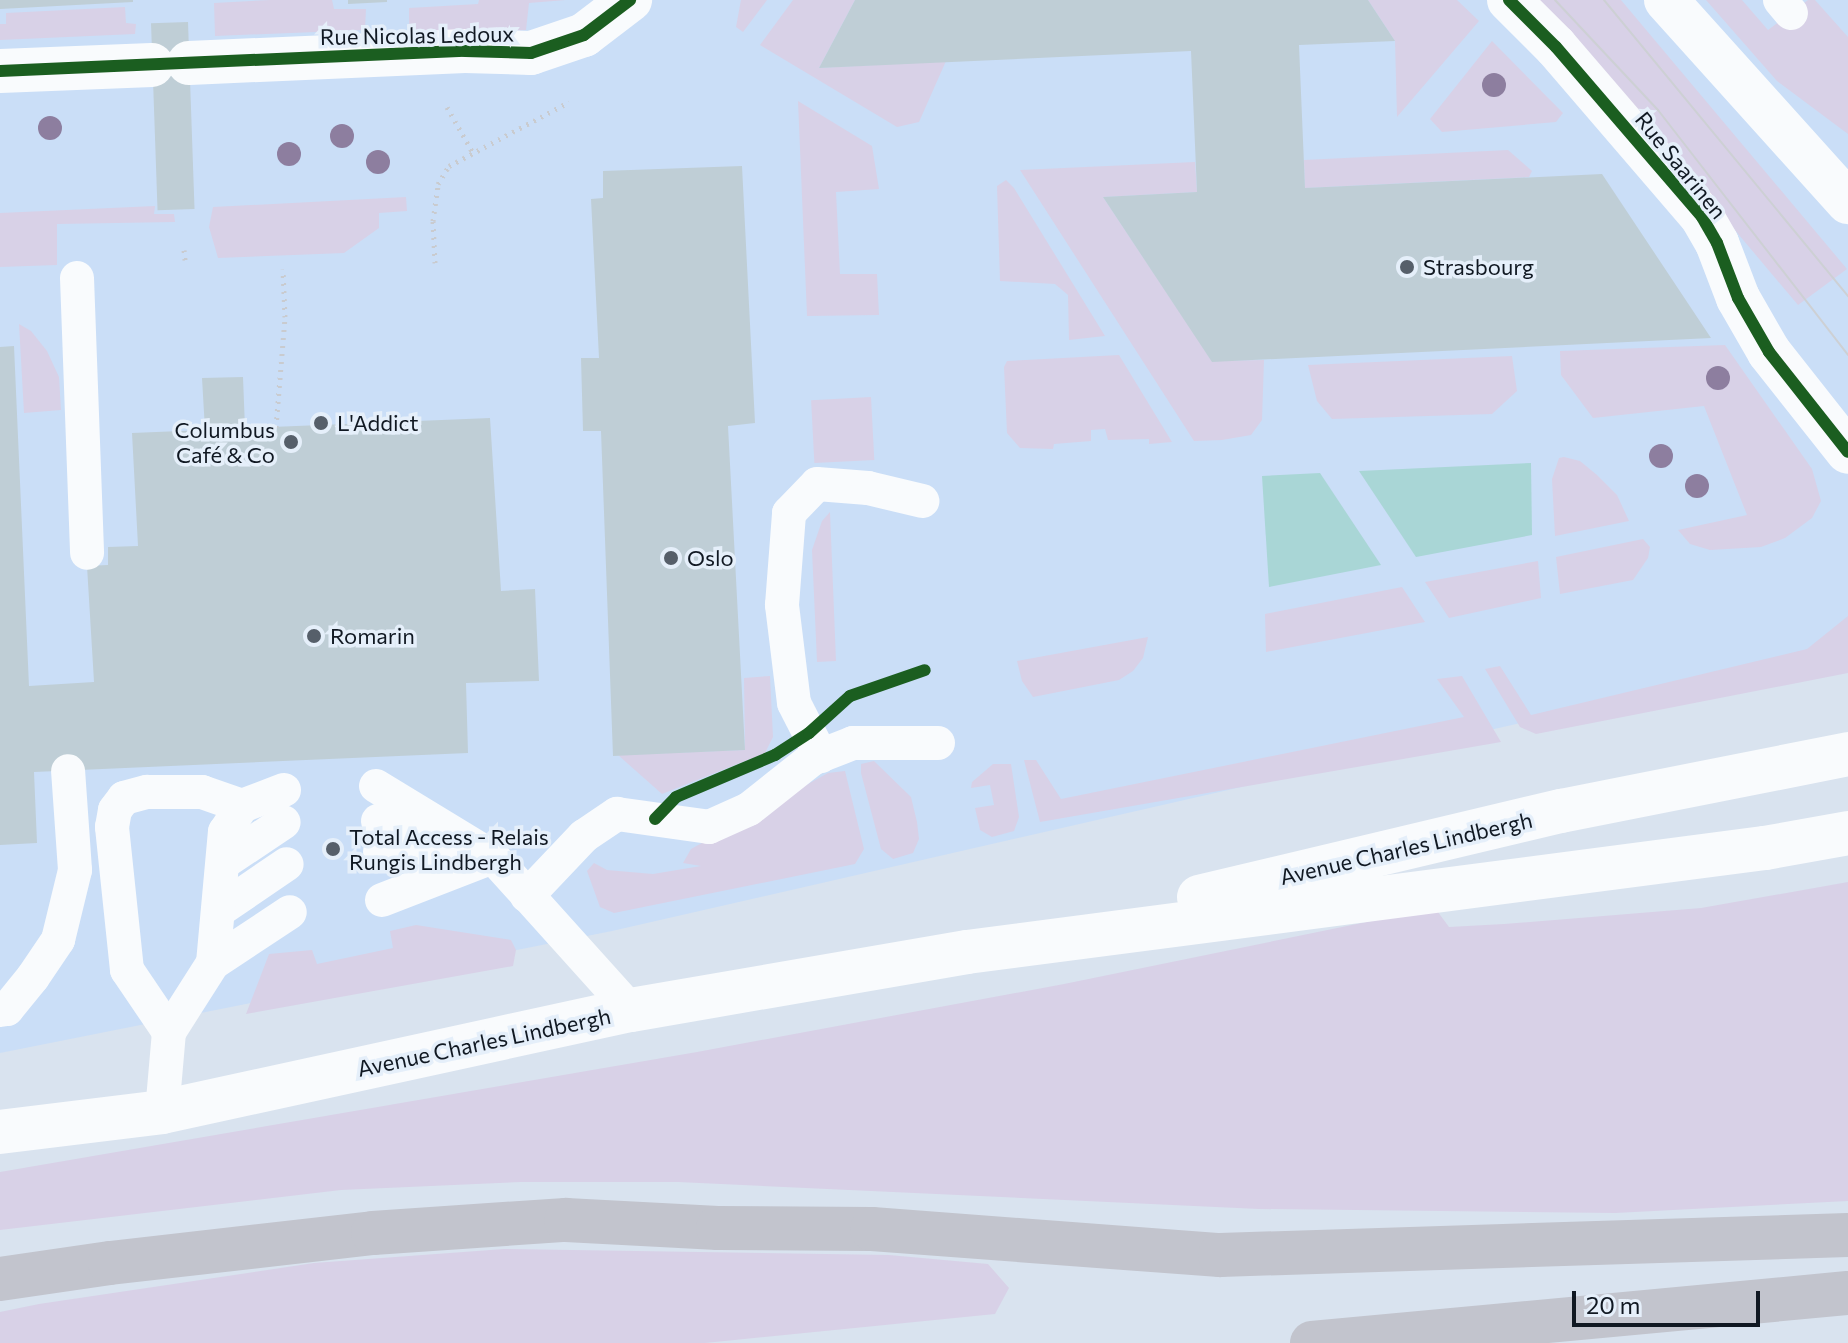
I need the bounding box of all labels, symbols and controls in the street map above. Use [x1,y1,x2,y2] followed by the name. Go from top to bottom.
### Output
[320,20,514,50] street label: Rue Nicolas Ledoux
[1630,106,1732,224] street label: Rue Saarinen
[1423,254,1534,280] place label: Strasbourg
[1398,258,1416,276] marker: Strasbourg
[337,410,418,436] place label: L'Addict
[312,414,330,432] marker: L'Addict
[174,416,275,468] place label: Columbus Café & Co
[282,433,300,451] marker: Columbus Café & Co
[687,545,734,571] place label: Oslo
[662,549,680,567] marker: Oslo
[330,623,415,649] place label: Romarin
[305,627,323,645] marker: Romarin
[1277,806,1535,890] street label: Avenue Charles Lindbergh
[349,823,549,874] place label: Total Access - Relais Rungis Lindbergh
[324,840,342,858] marker: Total Access - Relais Rungis Lindbergh
[355,1002,613,1082] street label: Avenue Charles Lindbergh
[1576,1275,1764,1325] scale bar
[1586,1290,1640,1319] text: 20 m

